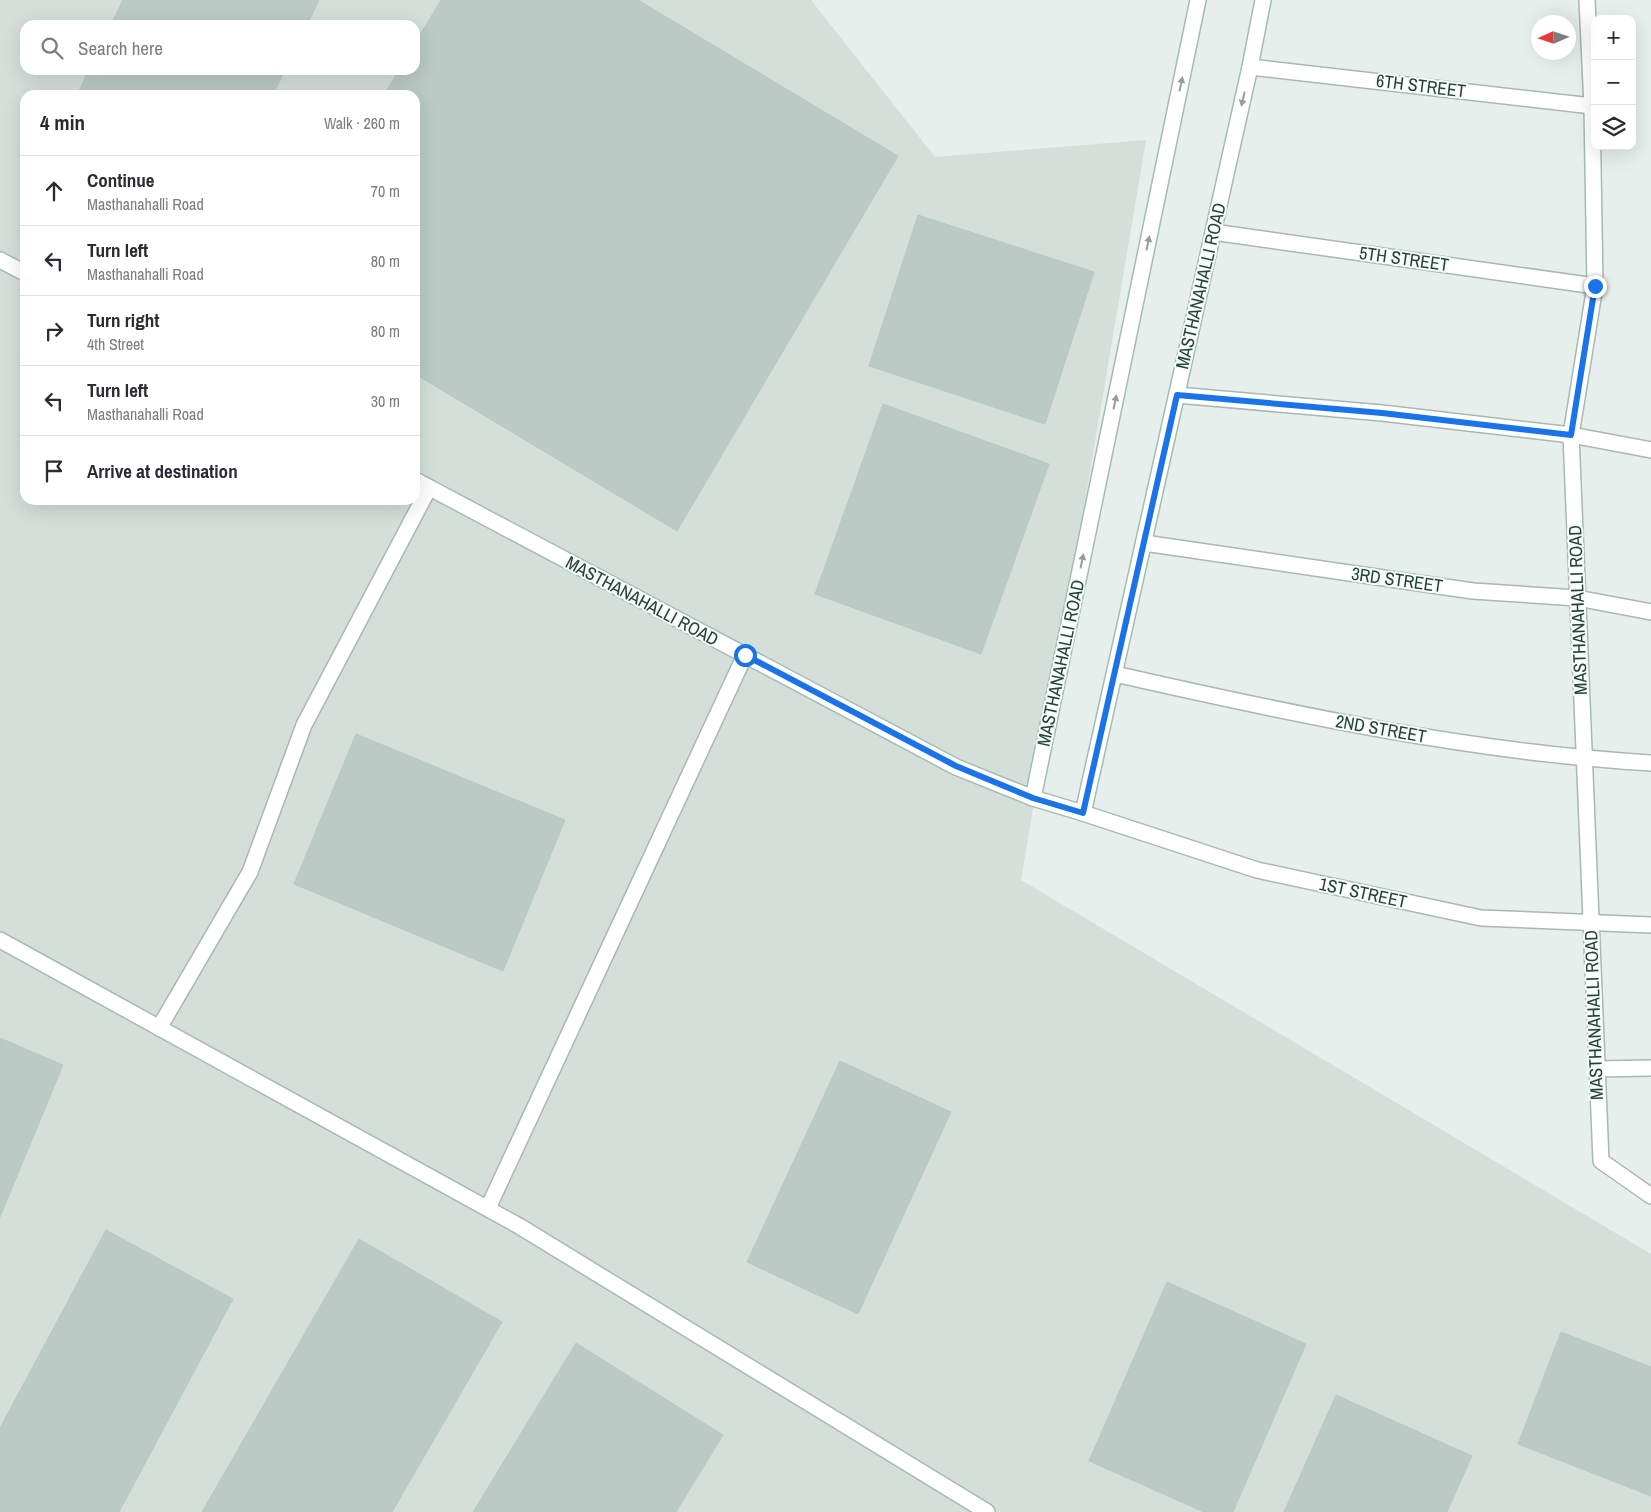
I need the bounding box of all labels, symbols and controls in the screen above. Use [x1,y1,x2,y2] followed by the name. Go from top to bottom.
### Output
[1531,15,1576,60] north arrow
[1591,15,1636,150] map controls
[1591,15,1636,60] button: +
[20,20,420,75] search box
[38,34,66,62] icon: search
[78,35,163,61] text: Search here
[1591,60,1636,105] button: −
[1375,68,1467,103] street label: 6TH STREET
[1177,76,1185,92] one-way arrow
[1239,92,1247,107] one-way arrow
[1591,105,1636,150] button: layers
[40,108,85,137] text: 4 min
[324,112,400,134] text: Walk · 260 m
[87,167,155,193] text: Continue
[40,177,68,205] icon: ahead
[371,180,400,202] text: 70 m
[87,193,204,215] text: Masthanahalli Road
[1169,200,1232,371] street label: MASTHANAHALLI ROAD
[1144,235,1152,251] one-way arrow
[87,237,148,263] text: Turn left
[1358,240,1450,277] street label: 5TH STREET
[40,247,68,275] icon: left
[371,250,400,272] text: 80 m
[87,263,204,285] text: Masthanahalli Road
[1584,275,1607,298] route end
[87,307,159,333] text: Turn right
[40,317,68,345] icon: right
[371,320,400,342] text: 80 m
[87,333,144,355] text: 4th Street
[87,377,148,403] text: Turn left
[40,387,68,415] icon: left
[371,390,400,412] text: 30 m
[1111,394,1119,410] one-way arrow
[87,403,204,425] text: Masthanahalli Road
[40,457,68,485] icon: arrive
[87,458,238,484] text: Arrive at destination
[1562,525,1593,695] street label: MASTHANAHALLI ROAD
[561,550,723,651] street label: MASTHANAHALLI ROAD
[1078,553,1086,569] one-way arrow
[1350,561,1444,598] street label: 3RD STREET
[1031,577,1090,749] street label: MASTHANAHALLI ROAD
[734,644,757,667] route start
[1334,708,1428,749] street label: 2ND STREET
[1317,871,1409,914] street label: 1ST STREET
[1578,930,1609,1100] street label: MASTHANAHALLI ROAD

